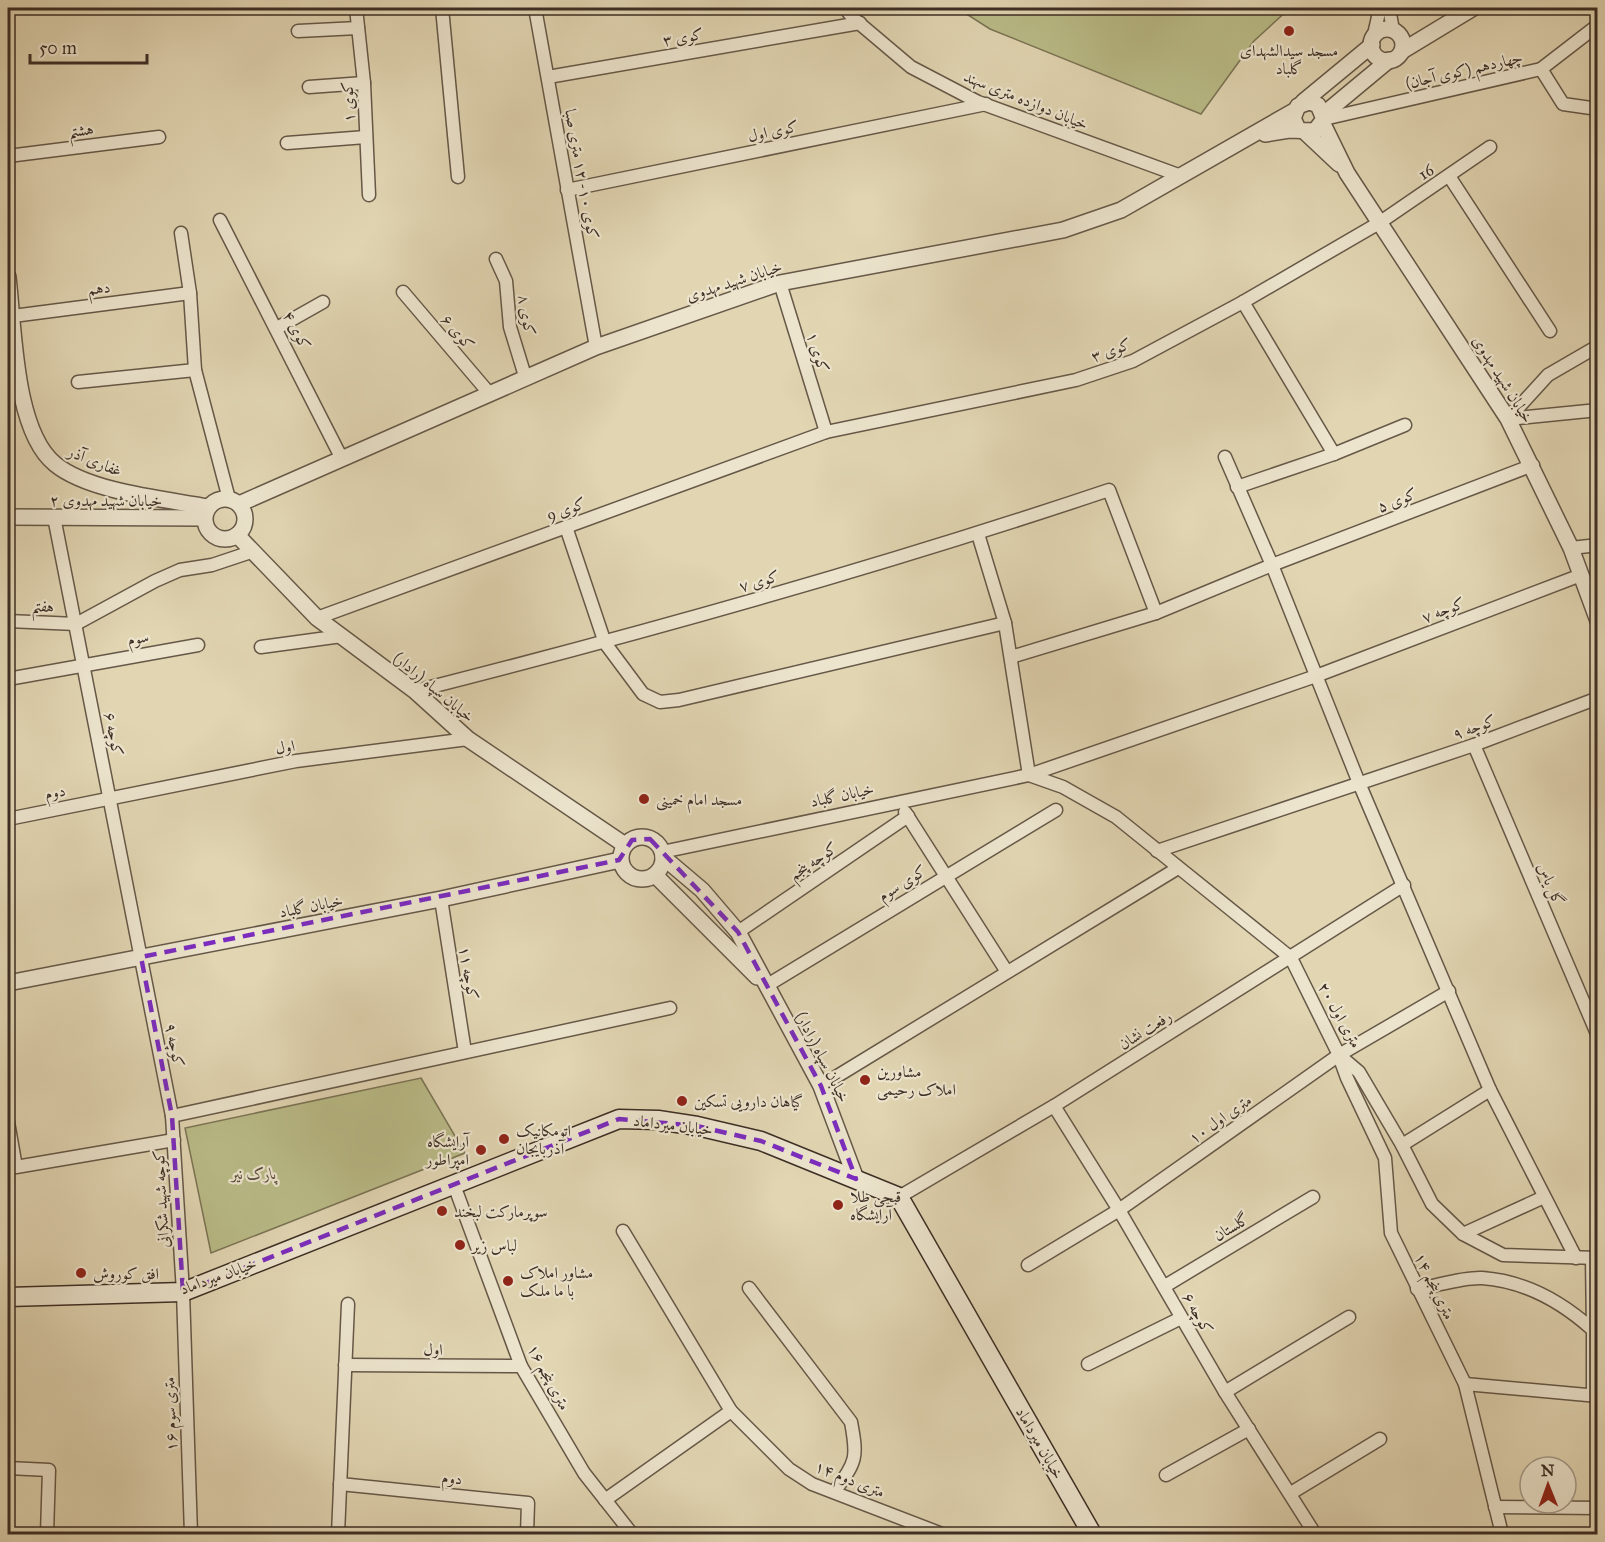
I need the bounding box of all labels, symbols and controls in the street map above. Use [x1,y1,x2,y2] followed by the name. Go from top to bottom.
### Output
[661,24,705,51] street label: کوی ۳
[1282,24,1296,38] marker: مسجد سیدالشهدای گلباد
[30,27,147,65] scale bar
[39,37,77,59] text: 50 m
[1240,41,1338,78] place label: مسجد سیدالشهدای گلباد
[1404,47,1526,99] street label: چهاردهم (کوی آجان)
[961,66,1091,135] street label: خیابان دوازده متری سهند
[337,81,360,123] street label: کوی ۱
[560,107,603,241] street label: کوی ۱۰- ۱۲ متری صبا
[746,116,800,147] street label: کوی اول
[67,119,96,148] street label: هشتم
[1415,160,1438,184] street label: 16
[684,257,785,306] street label: خیابان شهید مهدوی
[87,277,112,305] street label: دهم
[513,293,540,337] street label: کوی ۸
[278,307,315,353] street label: کوی ۴
[437,310,478,354] street label: کوی ۶
[802,330,833,375] street label: کوی ۱
[1468,332,1537,427] street label: خیابان شهید مهدوی
[1088,334,1134,367] street label: کوی ۳
[63,441,125,480] street label: غفاری آذر
[1374,484,1420,517] street label: کوی ۵
[50,491,162,511] street label: خیابان شهید مهدوی ۲
[544,493,589,526] street label: کوی 9
[737,566,782,597] street label: کوی ۷
[1419,593,1468,629] street label: کوچه ۷
[31,596,55,623] street label: هفتم
[126,627,151,654] street label: سوم
[389,648,478,728] street label: خیابان سپاه (رادار)
[98,710,128,758] street label: کوچه ۶
[1450,710,1499,745] street label: کوچه ۹
[274,736,296,758] street label: اول
[808,779,876,811] street label: خیابان گلباد
[43,781,68,808] street label: دوم
[656,790,742,814] place label: مسجد امام خمینی
[637,792,651,806] marker: مسجد امام خمینی
[785,838,844,889] street label: کوچه پنجم
[1532,860,1569,909] street label: گل یاس
[874,861,932,909] street label: کوی سوم
[277,891,345,921] street label: خیابان گلباد
[453,945,483,1001] street label: کوچه ۱۱
[1314,979,1366,1051] street label: ۲۰ متری اول
[1115,1006,1175,1054] street label: رفعت نشان
[790,1008,854,1106] street label: خیابان سپاه (رادار)
[159,1021,189,1069] street label: کوچه ۹
[877,1062,956,1101] place label: مشاورین املاک رحیمی
[858,1073,872,1087] marker: مشاورین املاک رحیمی
[1185,1090,1255,1148] street label: ۱۰ متری اول
[694,1092,803,1112] place label: گیاهان دارویی تسکین
[675,1094,689,1108] marker: گیاهان دارویی تسکین
[632,1111,714,1139] street label: خیابان میرداماد
[516,1121,571,1158] place label: اتومکانیک آذربایجان
[424,1131,471,1171] place label: آرایشگاه امپراطور
[497,1132,511,1146] marker: اتومکانیک آذربایجان
[474,1143,488,1157] marker: آرایشگاه امپراطور
[149,1150,175,1248] street label: کوچه شهید شکرانی
[230,1164,279,1185] park label: پارک نیر
[850,1187,901,1224] place label: قیچی طلا آرایشگاه
[831,1198,845,1212] marker: قیچی طلا آرایشگاه
[454,1202,548,1222] place label: سوپرمارکت لبخند
[435,1204,449,1218] marker: سوپرمارکت لبخند
[1210,1209,1252,1245] street label: گلستان
[470,1236,517,1255] place label: لباس زیر
[453,1238,467,1252] marker: لباس زیر
[1405,1249,1459,1325] street label: ۱۴ متری پنجم
[177,1253,259,1299] street label: خیابان میرداماد
[520,1263,593,1300] place label: مشاور املاک با ما ملک
[93,1264,159,1284] place label: افق کوروش
[74,1266,88,1280] marker: افق کوروش
[501,1274,515,1288] marker: مشاور املاک با ما ملک
[1177,1289,1217,1338] street label: کوچه ۶
[423,1340,443,1359] street label: اول
[518,1341,574,1416] street label: ۱۶ متری پنجم
[159,1376,186,1452] street label: ۱۶ متری سوم
[1012,1404,1068,1482] street label: خیابان میرداماد
[1518,1455,1578,1515] north arrow
[810,1456,888,1506] street label: ۱۴ متری دوم
[1541,1461,1555,1480] text: N
[440,1467,463,1494] street label: دوم

